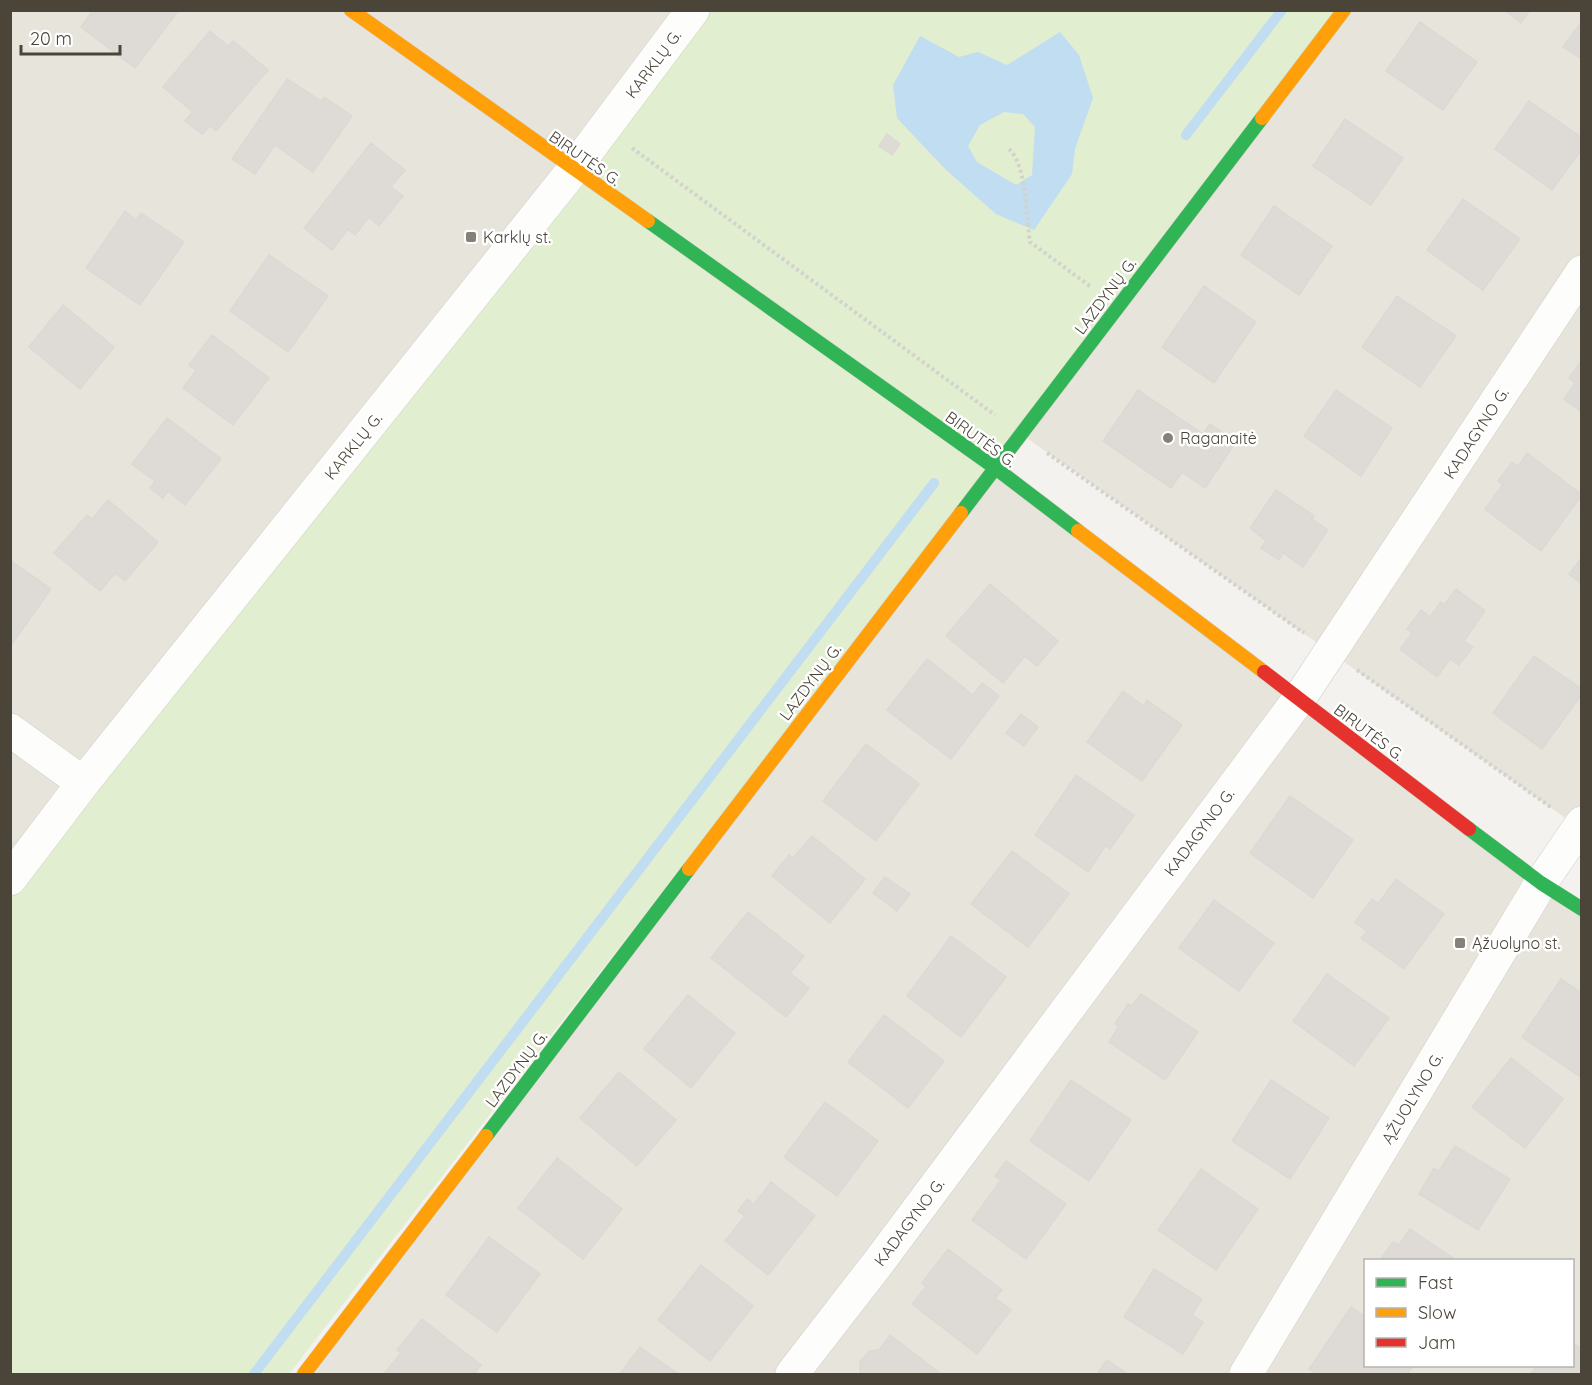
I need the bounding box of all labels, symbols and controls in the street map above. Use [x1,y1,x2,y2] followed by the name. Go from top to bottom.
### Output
[21,18,120,56] scale bar
[621,26,685,102] street label: KARKLŲ G.
[30,27,72,50] text: 20 m
[545,126,625,190] street label: BIRUTĖS G.
[483,227,551,247] place label: Karklų st.
[464,230,478,244] marker: Karklų st.
[1070,254,1140,338] street label: LAZDYNŲ G.
[1439,384,1513,482] street label: KADAGYNO G.
[942,407,1020,471] street label: BIRUTĖS G.
[320,408,386,484] street label: KARKLŲ G.
[1180,428,1257,448] place label: Raganaitė
[1161,431,1175,445] marker: Raganaitė
[775,640,845,724] street label: LAZDYNŲ G.
[1330,699,1408,765] street label: BIRUTĖS G.
[1159,784,1239,880] street label: KADAGYNO G.
[1472,933,1561,953] place label: Ąžuolyno st.
[1453,936,1467,950] marker: Ąžuolyno st.
[481,1027,551,1111] street label: LAZDYNŲ G.
[1377,1049,1447,1147] street label: ĄŽUOLYNO G.
[869,1174,949,1270] street label: KADAGYNO G.
[1364,1259,1574,1367] legend
[1418,1271,1453,1294] text: Fast
[1418,1301,1456,1324] text: Slow
[1418,1331,1456,1354] text: Jam

